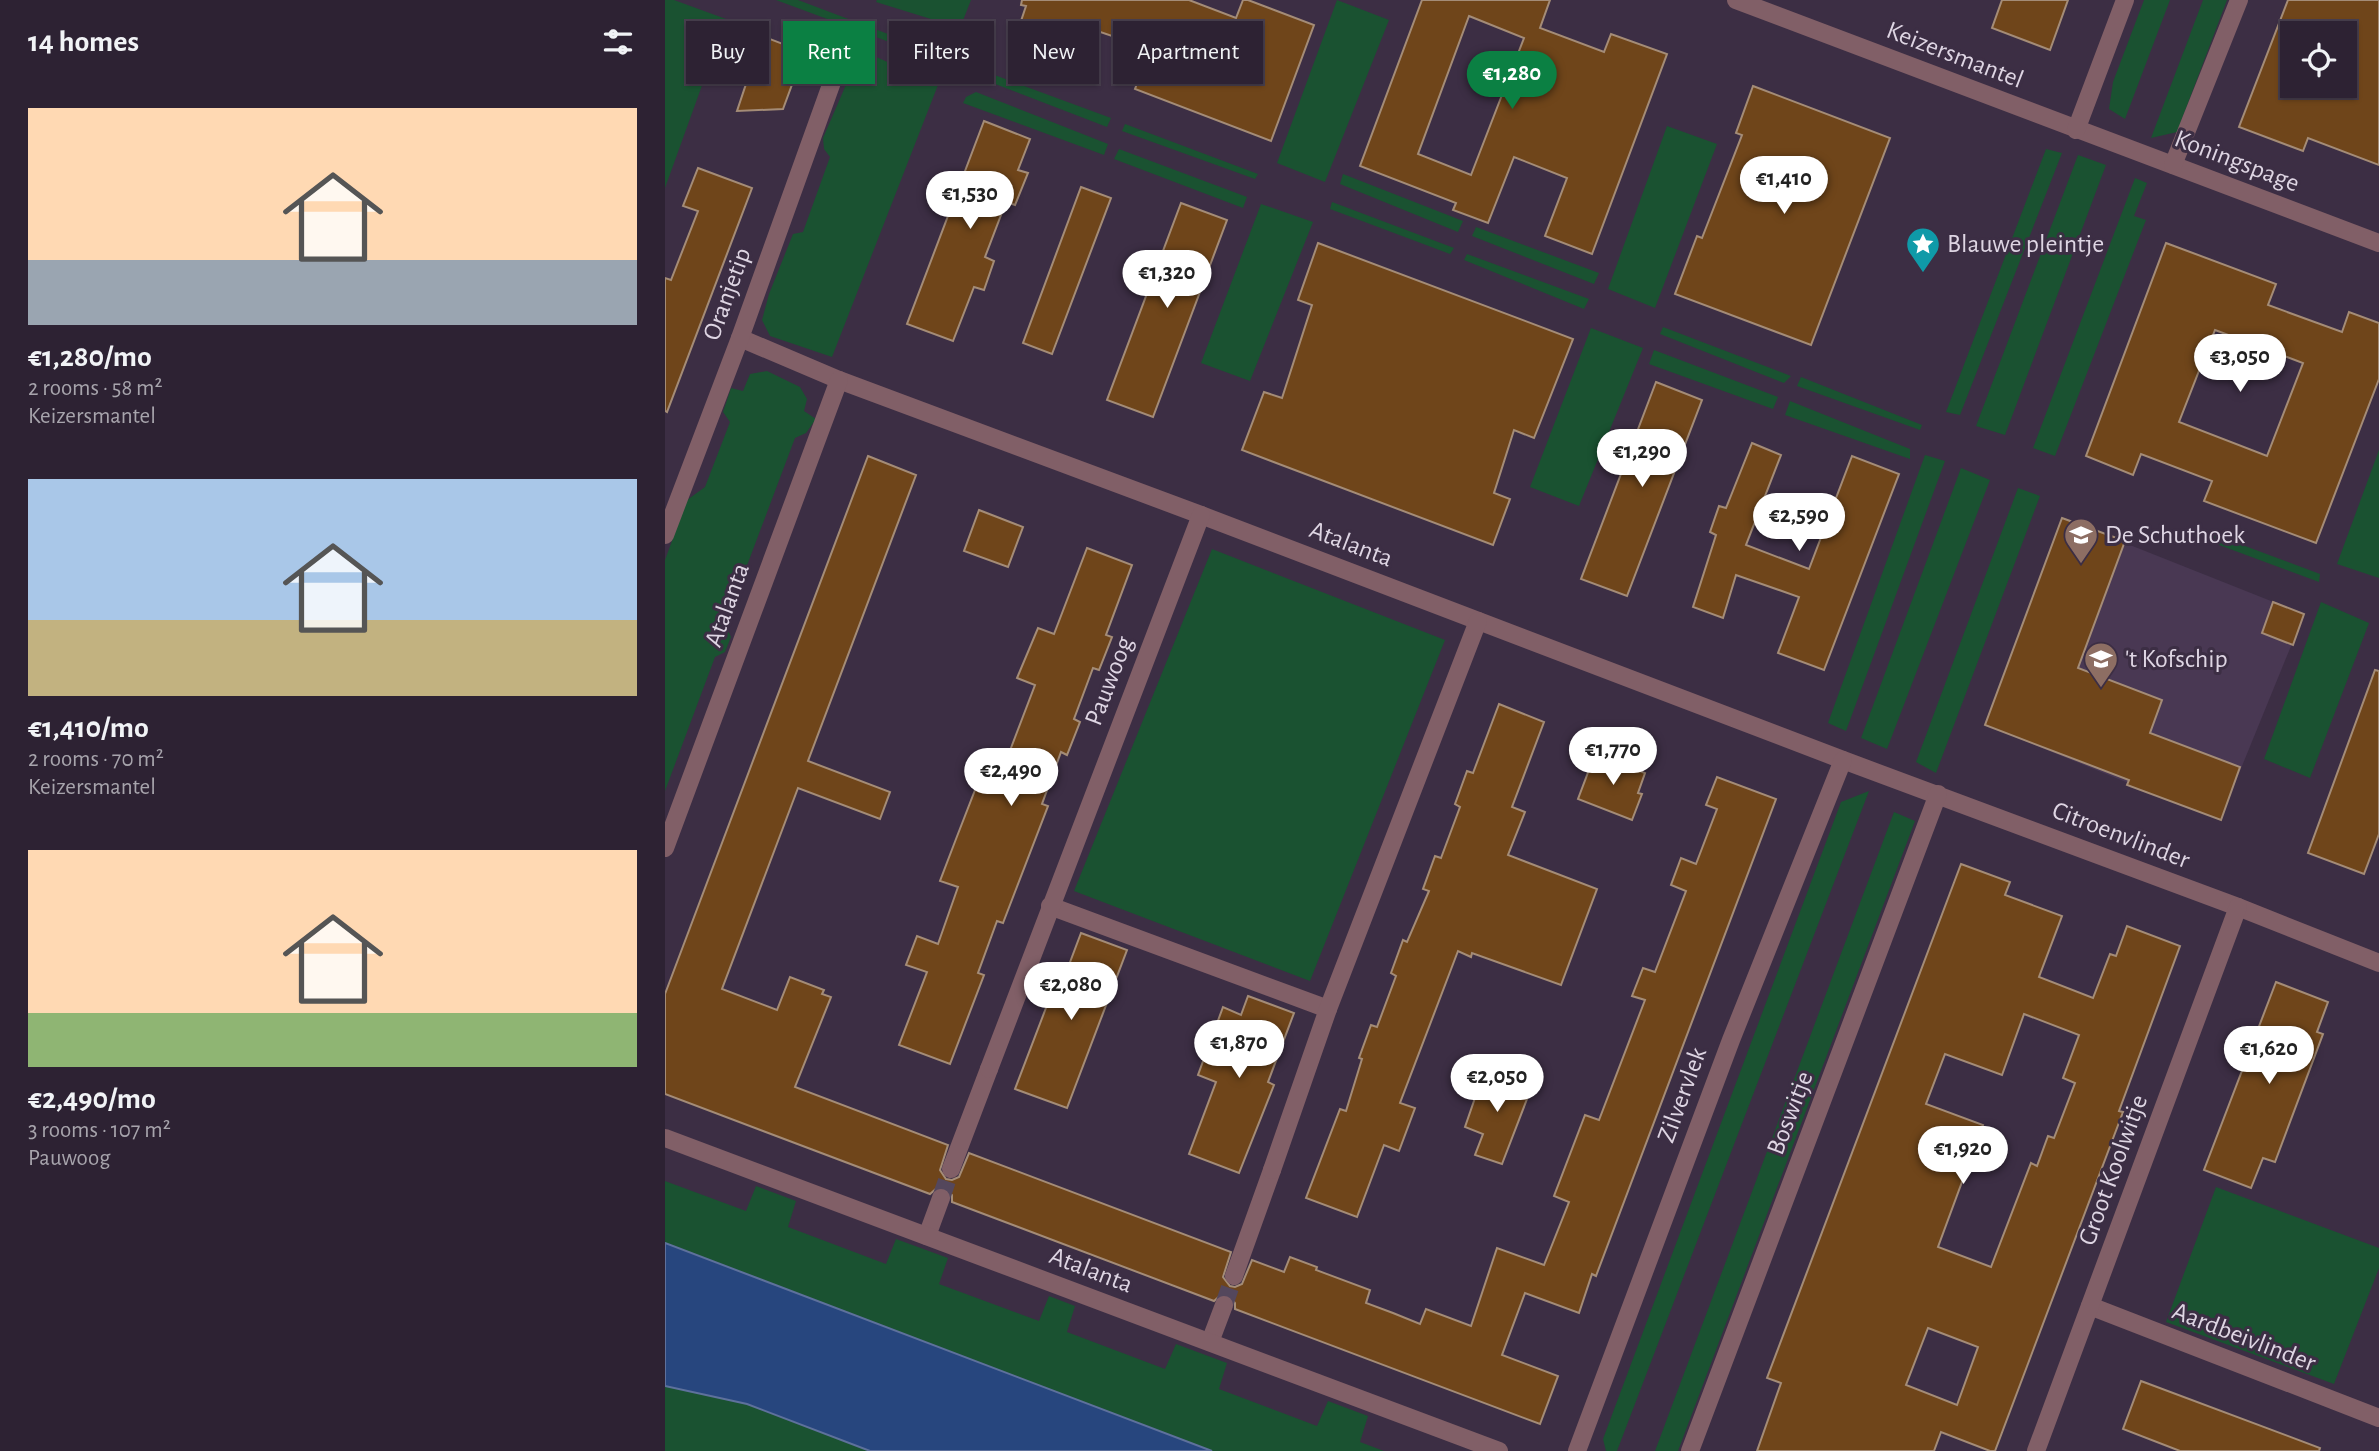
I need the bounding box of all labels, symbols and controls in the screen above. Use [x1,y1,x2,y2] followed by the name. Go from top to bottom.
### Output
[1883,17,2027,93] street label: Keizersmantel
[686,21,769,84] chip: Buy
[783,21,875,84] chip: Rent
[889,21,994,84] chip: Filters
[1008,21,1099,84] chip: New
[1113,21,1263,84] chip: Apartment
[2280,21,2357,98] map controls
[2280,21,2357,98] button: locate
[599,23,637,61] icon: filters
[28,27,139,57] text: 14 homes
[1455,52,1569,111] pin: €1,280
[1483,62,1541,85] text: €1,280
[2171,125,2303,197] street label: Koningspage
[270,154,396,280] icon: home
[1727,156,1841,216] pin: €1,410
[1756,167,1812,190] text: €1,410
[913,172,1027,231] pin: €1,530
[942,182,998,205] text: €1,530
[1904,225,1942,274] place icon: Blauwe pleintje
[1947,231,2104,257] place label: Blauwe pleintje
[698,244,756,344] street label: Oranjetip
[1110,250,1224,310] pin: €1,320
[1138,261,1196,284] text: €1,320
[2183,334,2297,394] pin: €3,050
[28,342,152,372] text: €1,280/mo
[2210,345,2270,368] text: €3,050
[28,377,163,400] text: 2 rooms · 58 m²
[28,405,156,428] text: Keizersmantel
[1585,430,1699,489] pin: €1,290
[1613,440,1671,463] text: €1,290
[1742,494,1856,553] pin: €2,590
[1769,504,1829,527] text: €2,590
[1306,516,1396,572] street label: Atalanta
[2062,516,2100,565] school or university icon: De Schuthoek
[2105,522,2245,548] place label: De Schuthoek
[270,525,396,651] icon: home
[700,560,754,650] street label: Atalanta
[1080,633,1138,729] street label: Pauwoog
[2082,640,2120,689] school or university icon: 't Kofschip
[2125,646,2228,672] place label: 't Kofschip
[28,713,149,743] text: €1,410/mo
[1556,728,1670,787] pin: €1,770
[1585,738,1641,761] text: €1,770
[28,748,164,771] text: 2 rooms · 70 m²
[954,748,1068,808] pin: €2,490
[980,759,1042,782] text: €2,490
[28,776,156,799] text: Keizersmantel
[2049,797,2194,873] street label: Citroenvlinder
[270,896,396,1022] icon: home
[1014,962,1128,1022] pin: €2,080
[1040,973,1102,996] text: €2,080
[1182,1020,1296,1080] pin: €1,870
[2212,1026,2326,1086] pin: €1,620
[1210,1031,1268,1054] text: €1,870
[2240,1037,2298,1060] text: €1,620
[1653,1044,1711,1146] street label: Zilvervlek
[1440,1054,1554,1114] pin: €2,050
[1467,1065,1527,1088] text: €2,050
[1762,1068,1818,1158] street label: Boswitje
[28,1084,156,1114] text: €2,490/mo
[2074,1091,2152,1249] street label: Groot Koolwitje
[28,1119,171,1142] text: 3 rooms · 107 m²
[1906,1126,2020,1186] pin: €1,920
[1934,1137,1992,1160] text: €1,920
[28,1147,110,1170] text: Pauwoog
[1046,1242,1136,1298] street label: Atalanta
[2169,1298,2320,1376] street label: Aardbeivlinder

